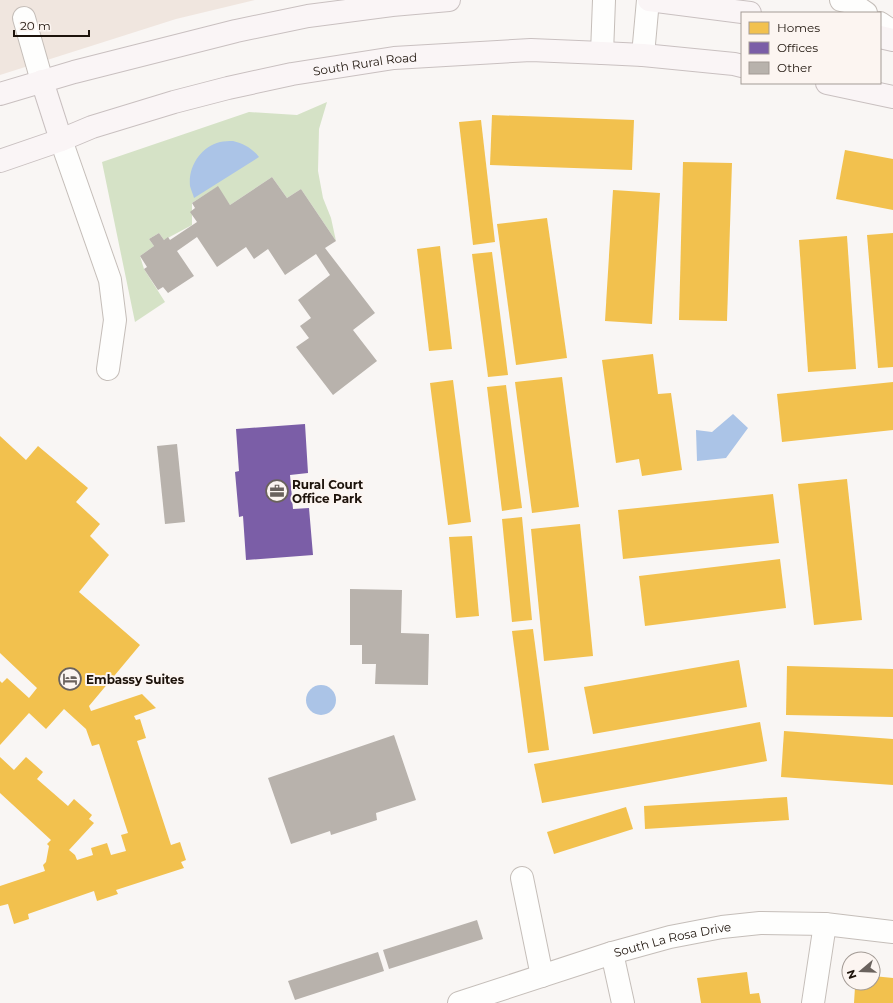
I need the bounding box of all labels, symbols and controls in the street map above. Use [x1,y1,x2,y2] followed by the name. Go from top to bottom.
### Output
[14,12,89,38] scale bar
[741,12,881,84] legend
[20,18,51,33] text: 20 m
[777,20,820,35] text: Homes
[777,40,818,55] text: Offices
[312,49,418,78] street label: South Rural Road
[777,60,812,75] text: Other
[292,477,364,506] place label: Rural Court Office Park
[264,478,290,504] office icon: Rural Court Office Park
[57,666,83,692] hotel icon: Embassy Suites
[86,672,185,687] place label: Embassy Suites
[612,919,732,960] street label: South La Rosa Drive
[841,951,881,991] north arrow
[843,968,860,981] text: N

